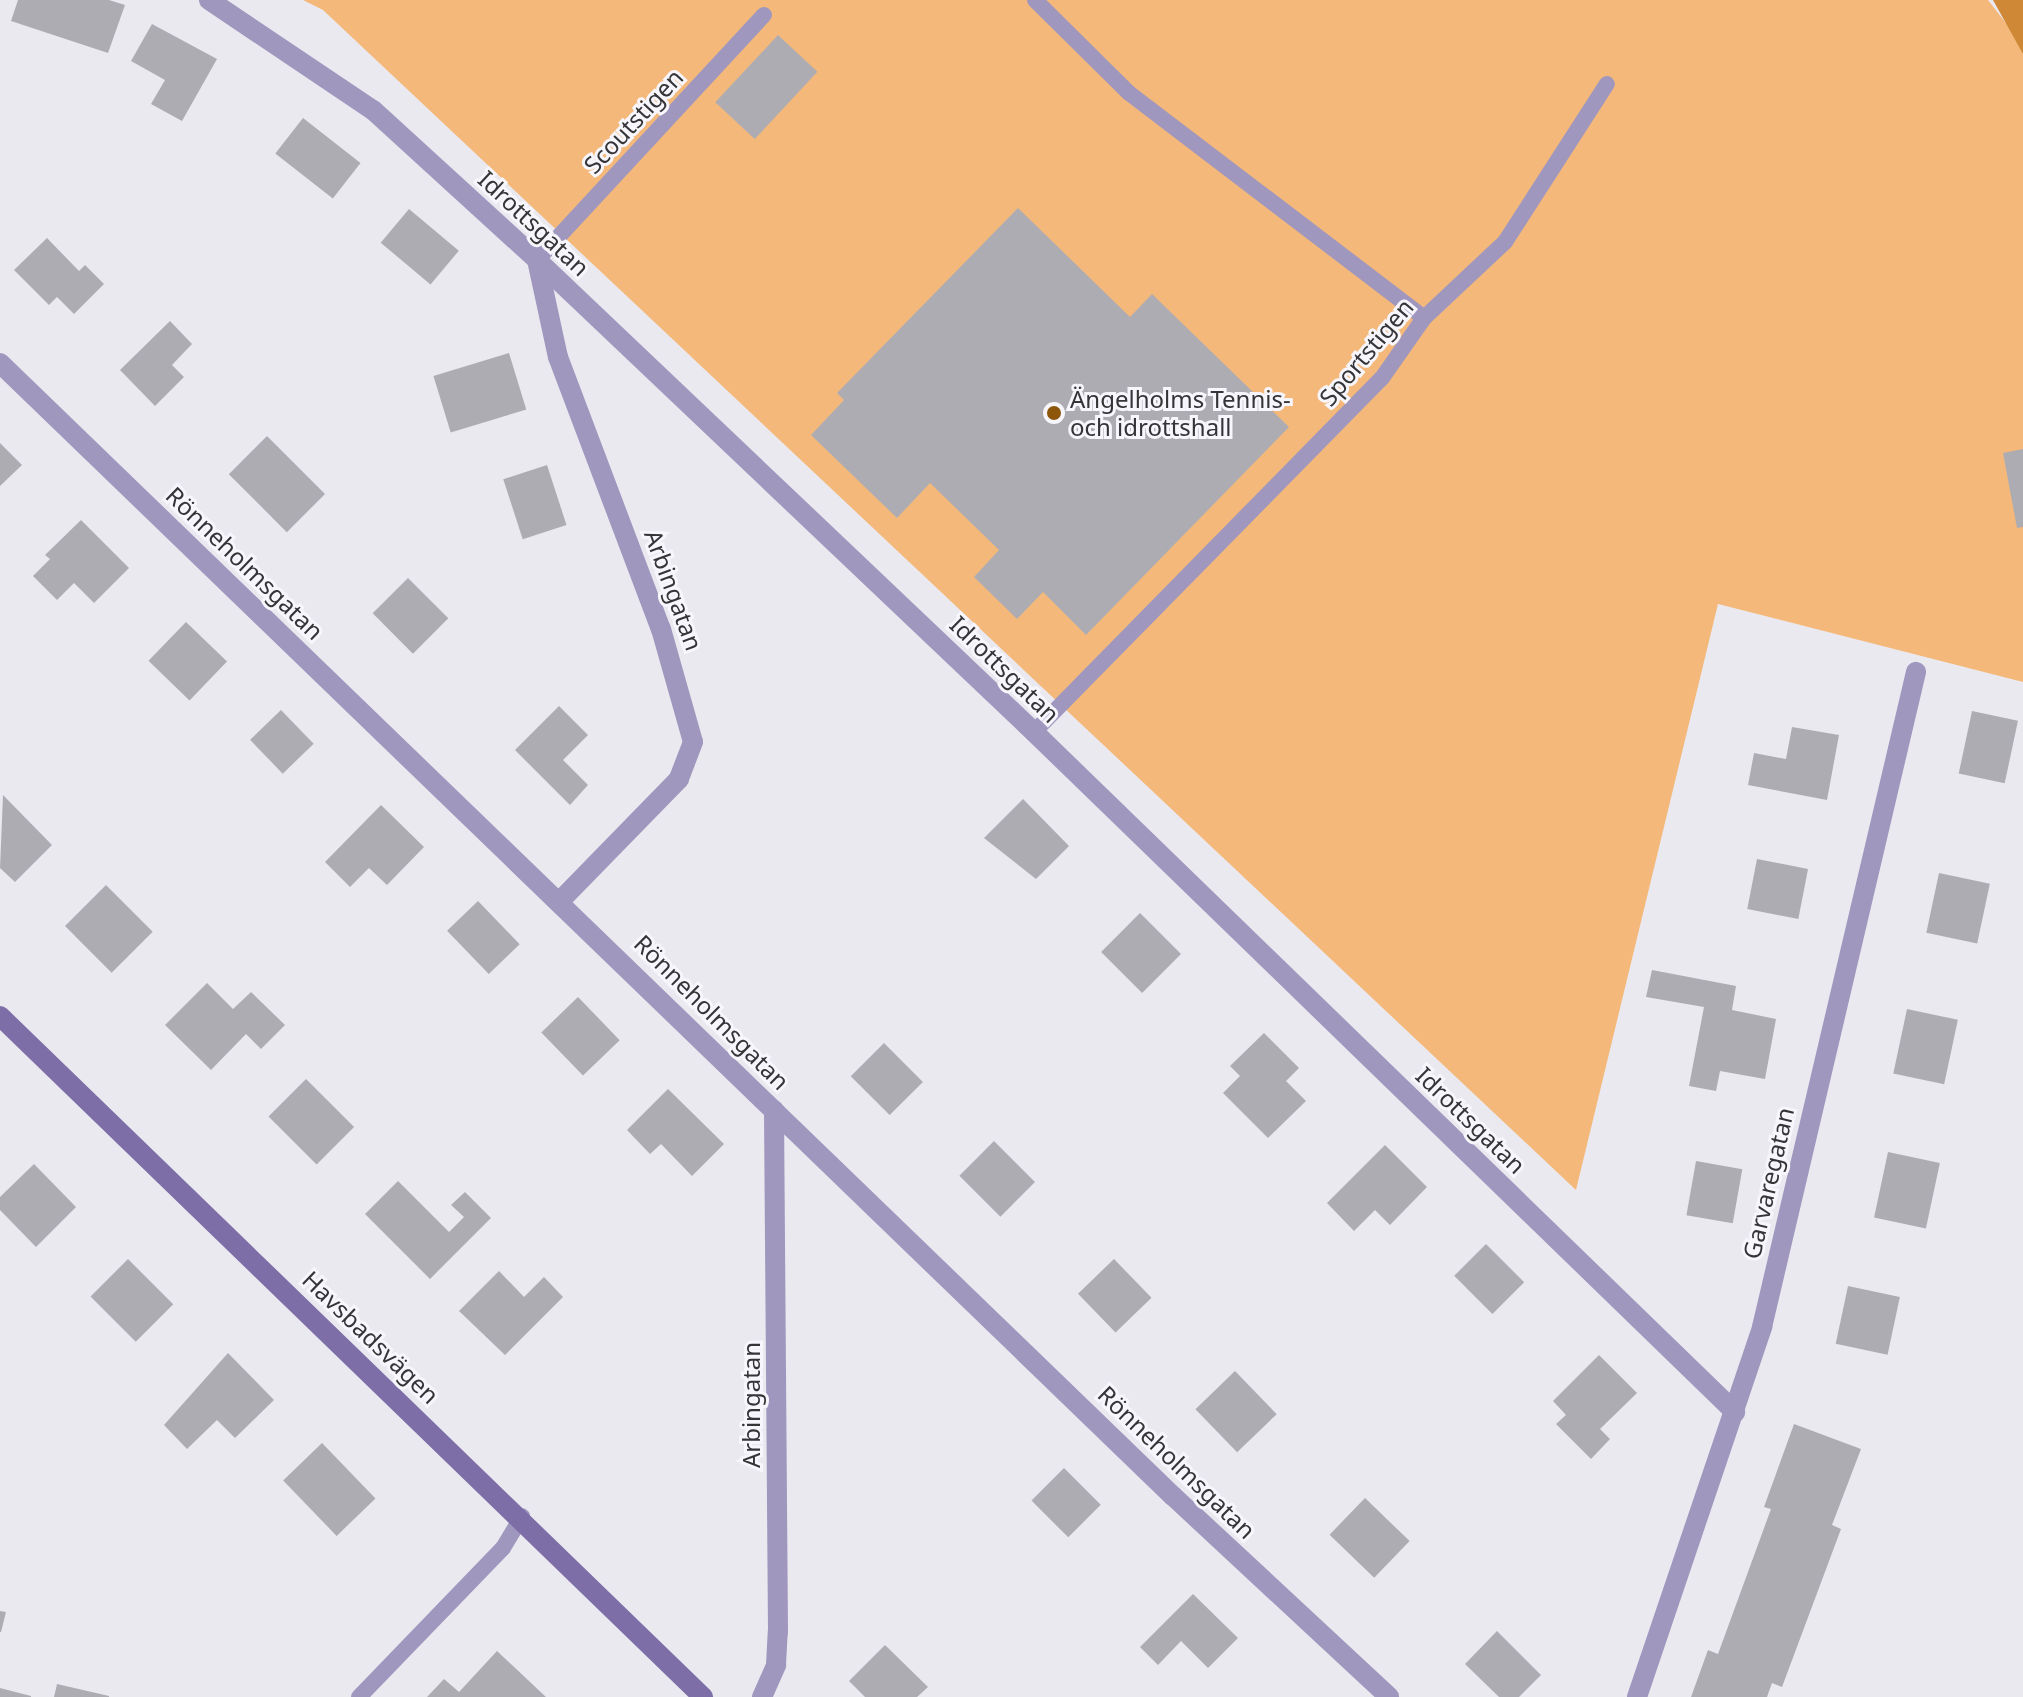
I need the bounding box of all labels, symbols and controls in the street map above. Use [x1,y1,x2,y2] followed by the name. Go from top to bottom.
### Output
[577,63,689,179] street label: Scoutstigen
[473,164,595,282] street label: Idrottsgatan
[1313,293,1419,411] street label: Sportstigen
[1070,385,1291,441] place label: Ängelholms Tennis- och idrottshall
[1045,404,1063,422] marker: Ängelholms Tennis- och idrottshall
[160,481,330,645] street label: Rönneholmsgatan
[639,526,709,654] street label: Arbingatan
[944,610,1066,728] street label: Idrottsgatan
[629,929,795,1095] street label: Rönneholmsgatan
[1410,1061,1532,1179] street label: Idrottsgatan
[1737,1104,1799,1262] street label: Garvaregatan
[297,1265,445,1409] street label: Havsbadsvägen
[737,1342,765,1468] street label: Arbingatan
[1092,1380,1262,1544] street label: Rönneholmsgatan

